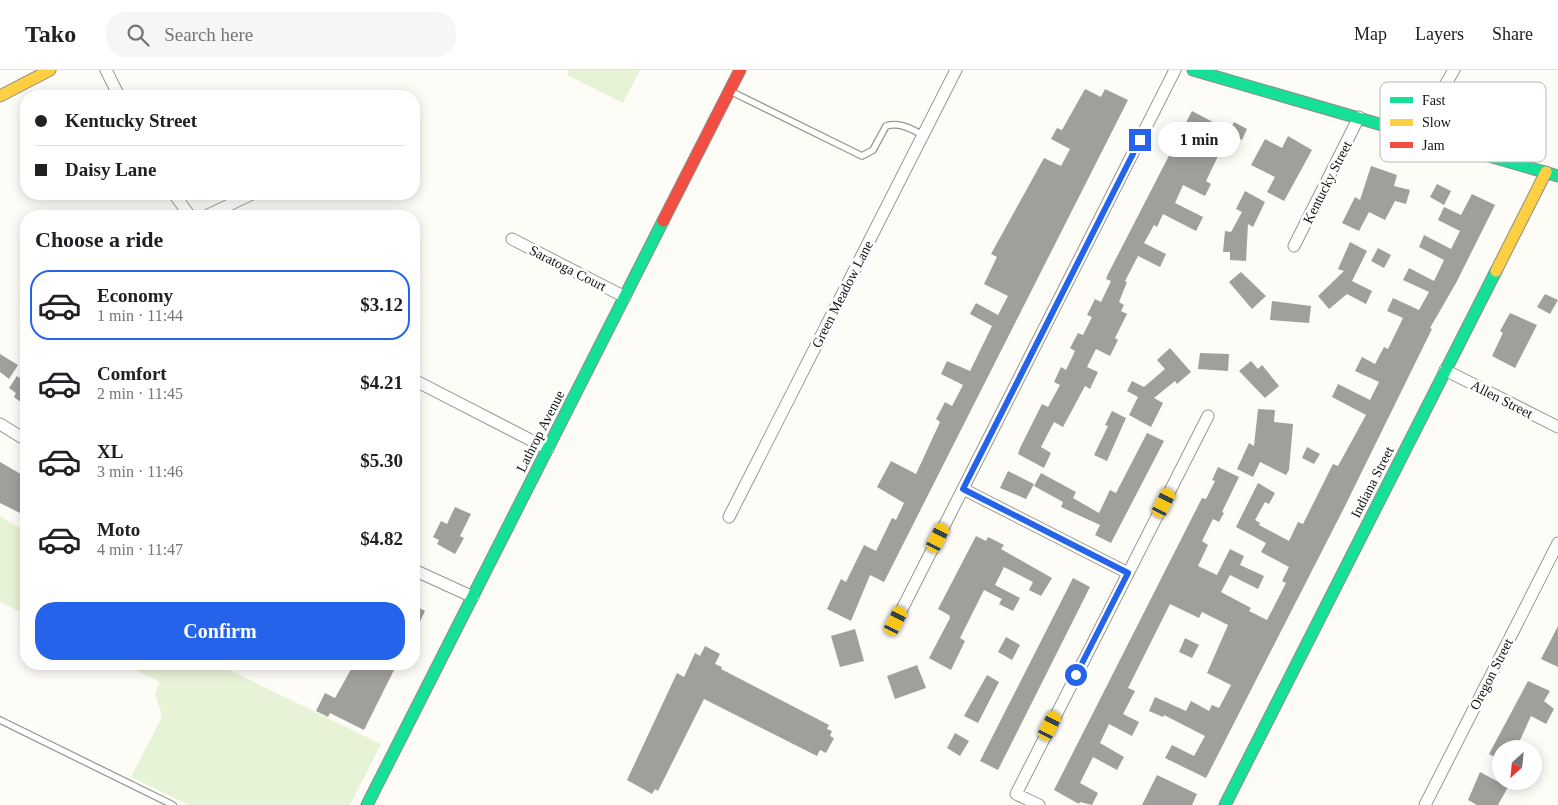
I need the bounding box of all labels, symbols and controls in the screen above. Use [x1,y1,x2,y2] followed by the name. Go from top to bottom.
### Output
[106,12,456,57] search box
[25,21,76,47] text: Tako
[124,21,152,49] icon: search
[164,24,253,45] text: Search here
[1354,24,1387,44] text: Map
[1415,24,1464,44] text: Layers
[1492,24,1533,44] text: Share
[1380,82,1546,162] legend
[1422,93,1445,108] text: Fast
[65,110,197,131] text: Kentucky Street
[1422,115,1452,130] text: Slow
[1158,122,1240,158] callout: 1 min
[1129,129,1151,151] route end
[1180,131,1218,148] text: 1 min
[1300,138,1355,226] street label: Kentucky Street
[1422,138,1445,153] text: Jam
[65,159,156,180] text: Daisy Lane
[35,227,163,252] text: Choose a ride
[809,238,876,350] street label: Green Meadow Lane
[527,243,609,294] street label: Saratoga Court
[37,283,82,328] icon: car
[97,285,173,306] text: Economy
[360,294,403,315] text: $3.12
[97,307,183,324] text: 1 min · 11:44
[37,361,82,406] icon: car
[97,363,167,384] text: Comfort
[360,372,403,393] text: $4.21
[1468,377,1535,421] street label: Allen Street
[97,385,183,402] text: 2 min · 11:45
[513,388,567,475] street label: Lathrop Avenue
[37,439,82,484] icon: car
[97,441,123,462] text: XL
[1348,444,1397,520] street label: Indiana Street
[360,450,403,471] text: $5.30
[97,463,183,480] text: 3 min · 11:46
[1150,486,1177,520] car
[37,517,82,562] icon: car
[97,519,140,540] text: Moto
[924,521,951,555] car
[360,528,403,549] text: $4.82
[97,541,183,558] text: 4 min · 11:47
[35,602,405,660] button: Confirm
[882,604,909,638] car
[1467,636,1516,712] street label: Oregon Street
[1065,664,1087,686] route start
[1036,709,1063,743] car
[1492,740,1542,790] north arrow
[1492,740,1542,790] map controls

